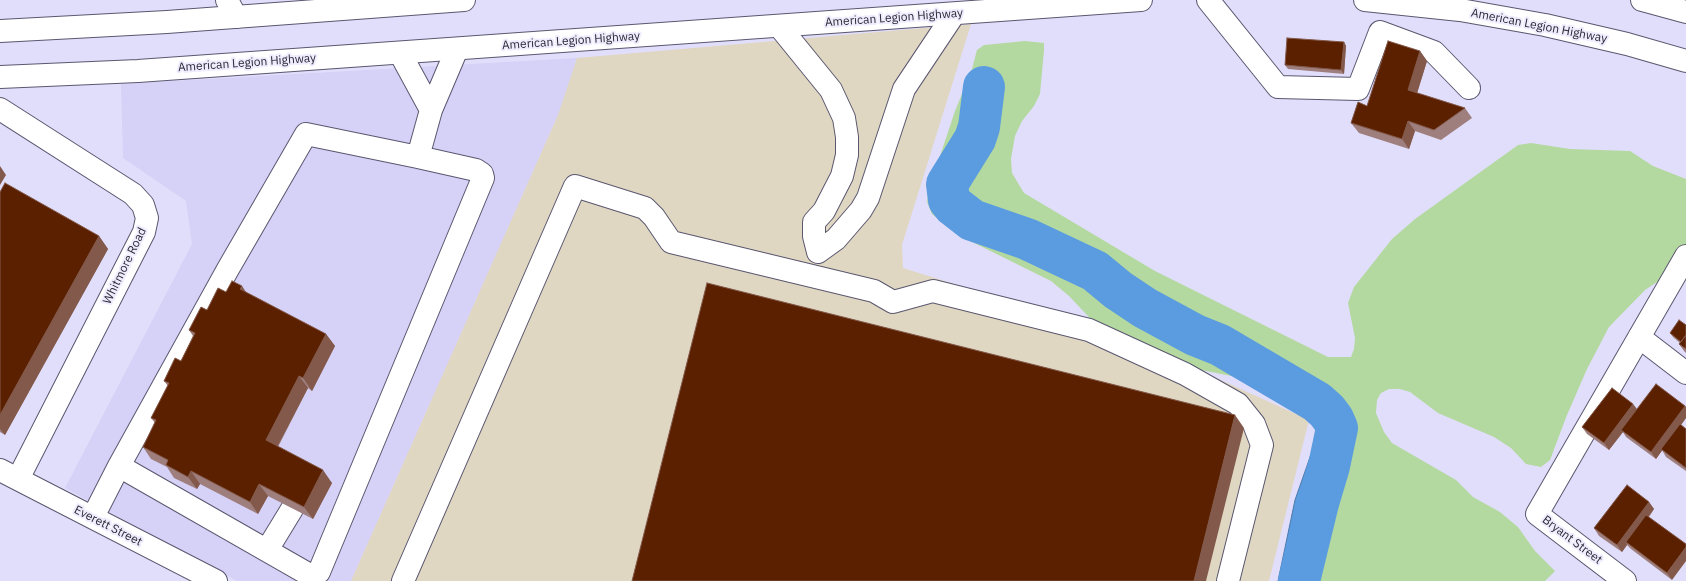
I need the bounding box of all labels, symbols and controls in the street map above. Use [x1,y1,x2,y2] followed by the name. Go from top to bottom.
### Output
[824,6,964,30] street label: American Legion Highway
[1470,6,1608,46] street label: American Legion Highway
[501,29,641,53] street label: American Legion Highway
[177,51,317,75] street label: American Legion Highway
[100,225,150,307] street label: Whitmore Road
[72,503,144,549] street label: Everett Street
[1539,513,1605,567] street label: Bryant Street

